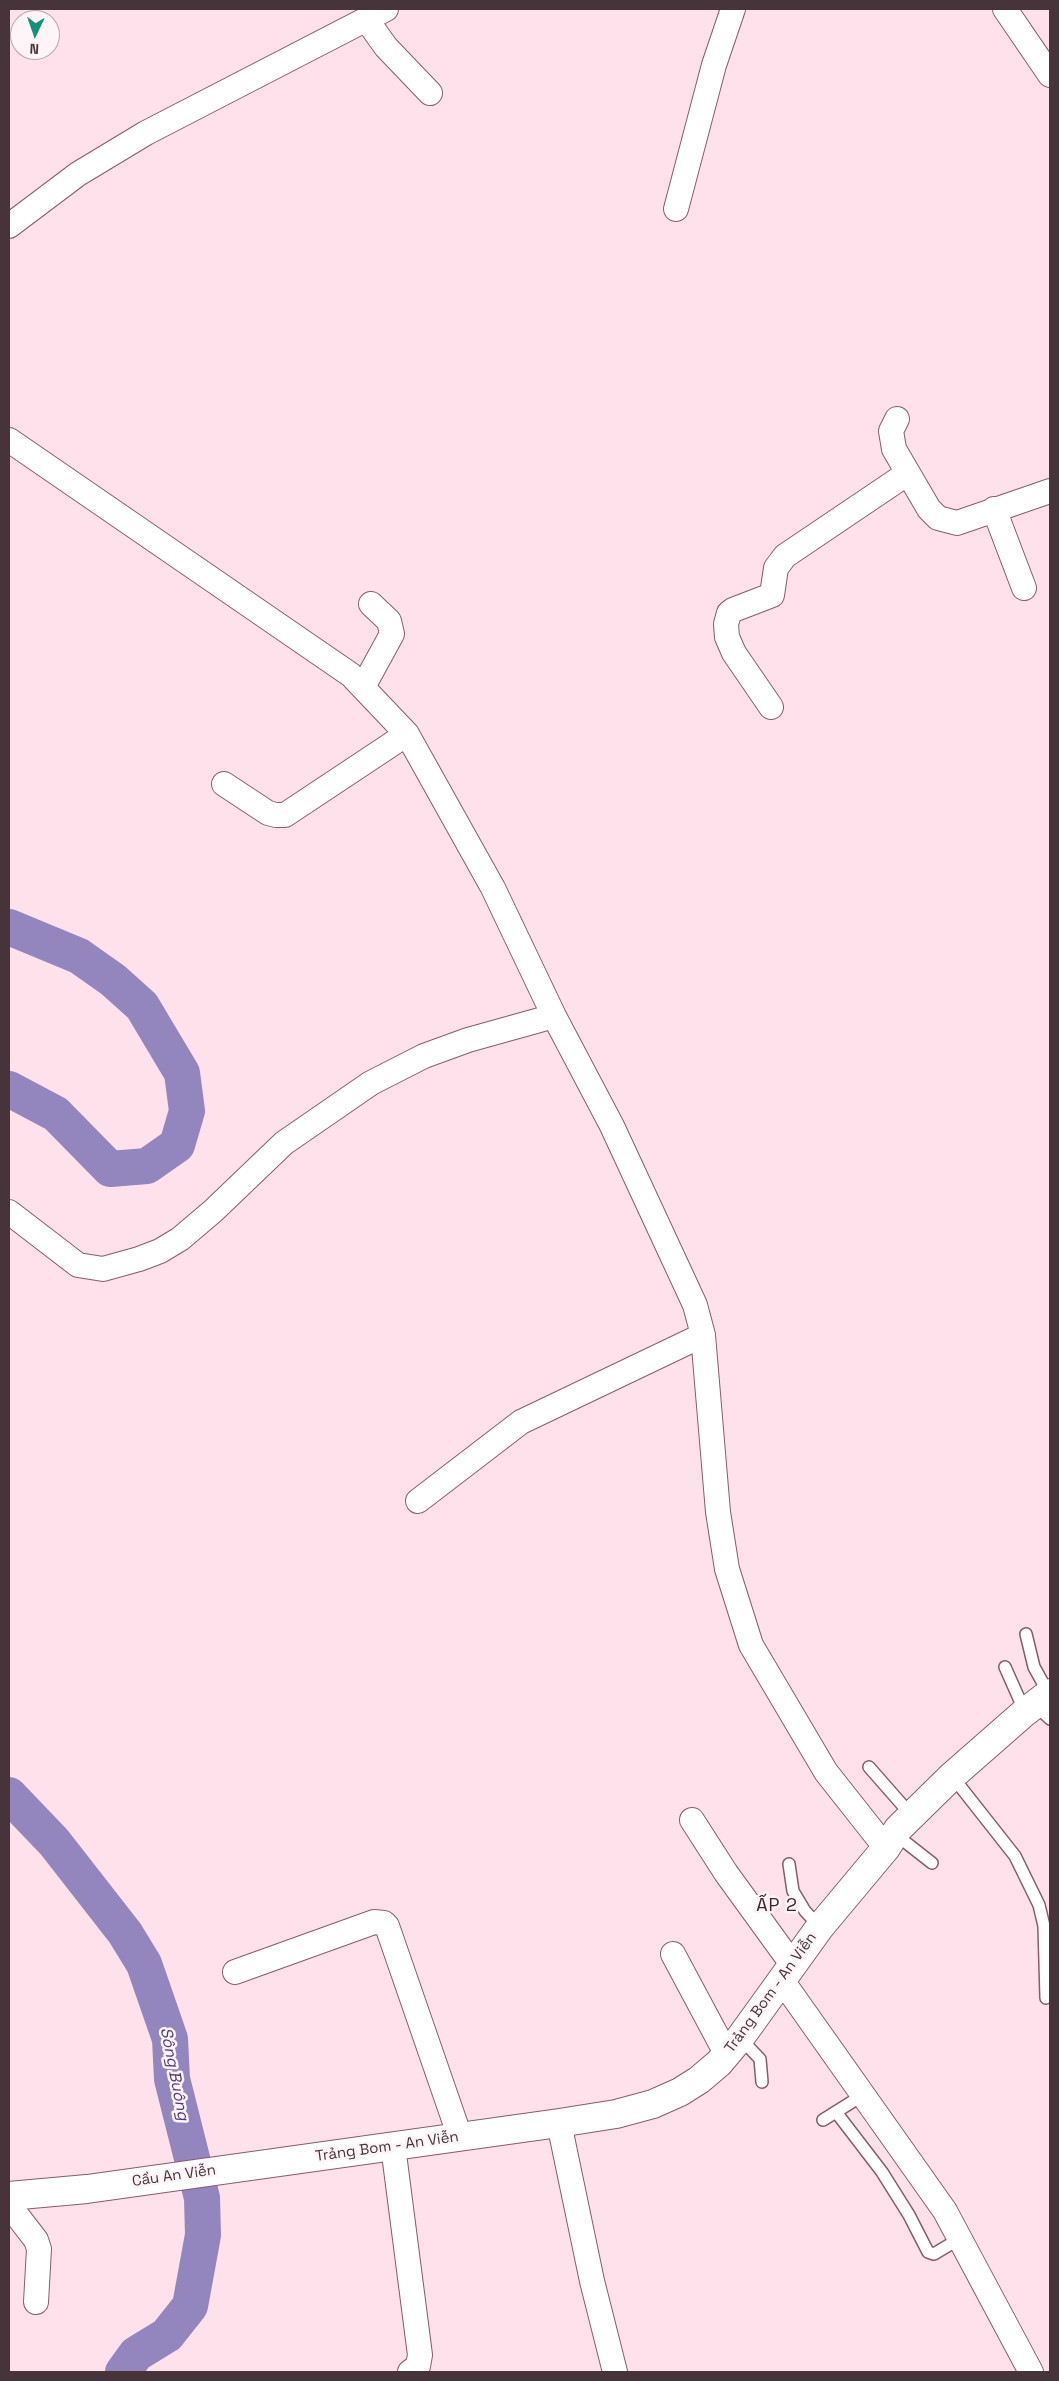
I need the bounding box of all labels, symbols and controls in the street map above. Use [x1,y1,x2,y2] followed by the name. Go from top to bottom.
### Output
[10,10,60,60] north arrow
[29,40,39,58] text: N
[756,1895,798,1917] district label: ẤP 2
[721,1929,821,2057] street label: Trảng Bom - An Viễn
[156,2026,192,2122] water label: Sông Buông
[314,2128,460,2166] street label: Trảng Bom - An Viễn
[131,2161,217,2191] street label: Cầu An Viễn

